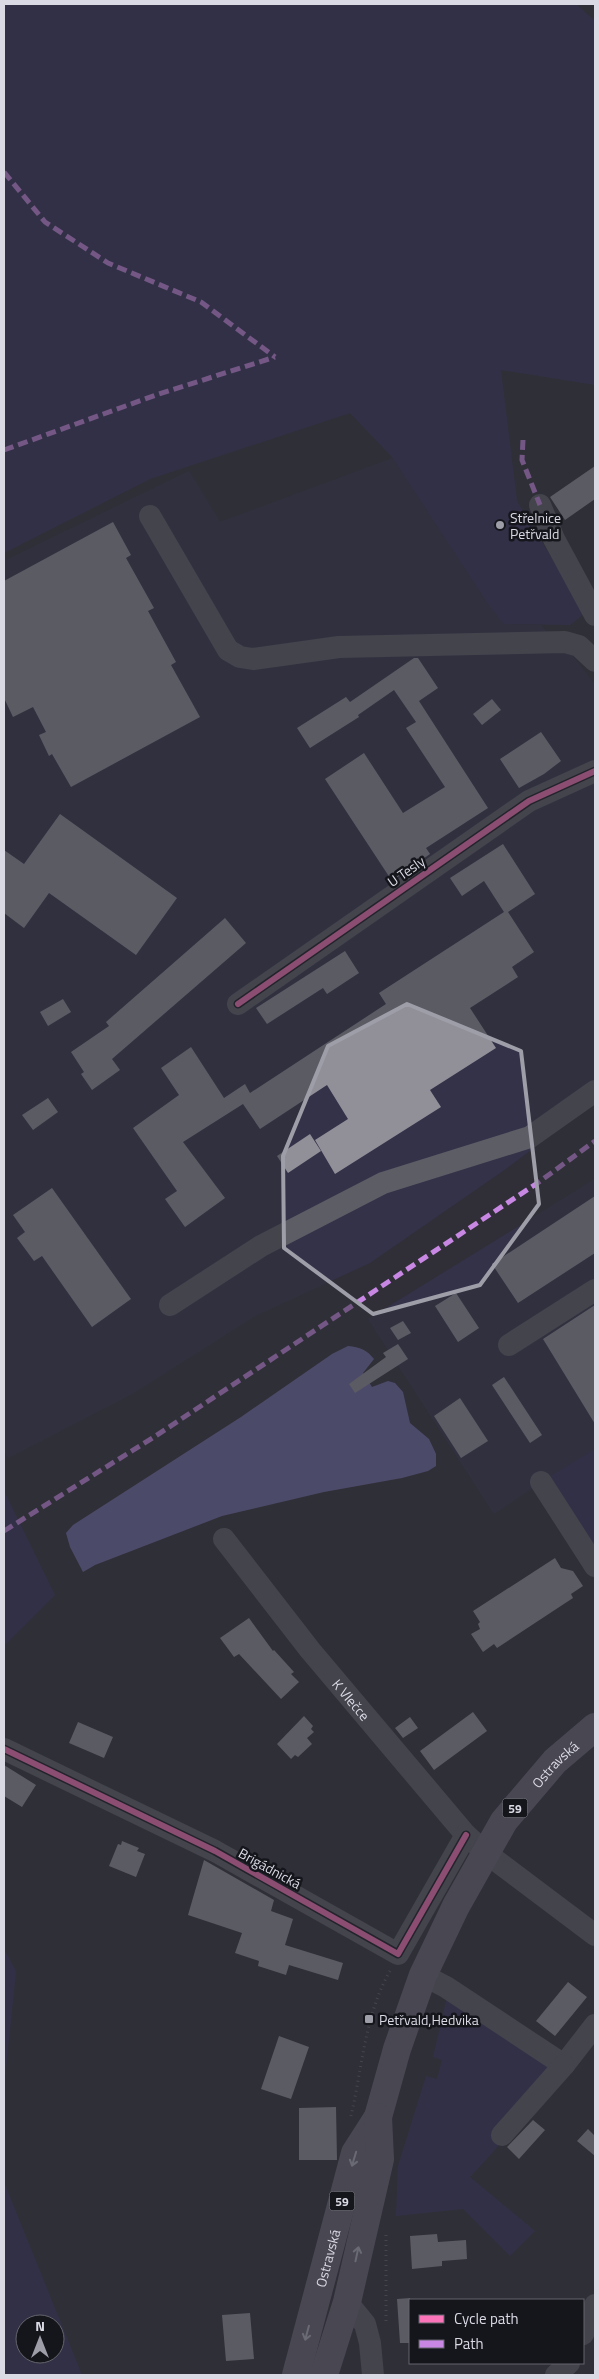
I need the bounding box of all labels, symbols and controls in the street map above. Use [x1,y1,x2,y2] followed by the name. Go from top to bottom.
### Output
[510,507,561,544] place label: Střelnice Petřvald
[494,519,506,531] marker: Střelnice Petřvald
[383,850,429,892] street label: U Tesly
[328,1674,375,1725] street label: K Vlečce
[526,1735,583,1792] street label: Ostravská
[502,1799,528,1818] road number: 59
[235,1842,305,1894] street label: Brigádnická
[379,2009,479,2030] place label: Petřvald,Hedvika
[363,2013,375,2025] marker: Petřvald,Hedvika
[348,2151,358,2167] one-way arrow
[330,2192,354,2210] road number: 59
[309,2227,345,2289] street label: Ostravská
[353,2247,362,2263] one-way arrow
[409,2299,584,2364] legend
[454,2307,519,2330] text: Cycle path
[15,2314,65,2364] north arrow
[35,2315,45,2336] text: N
[302,2324,312,2340] one-way arrow
[454,2332,484,2355] text: Path

